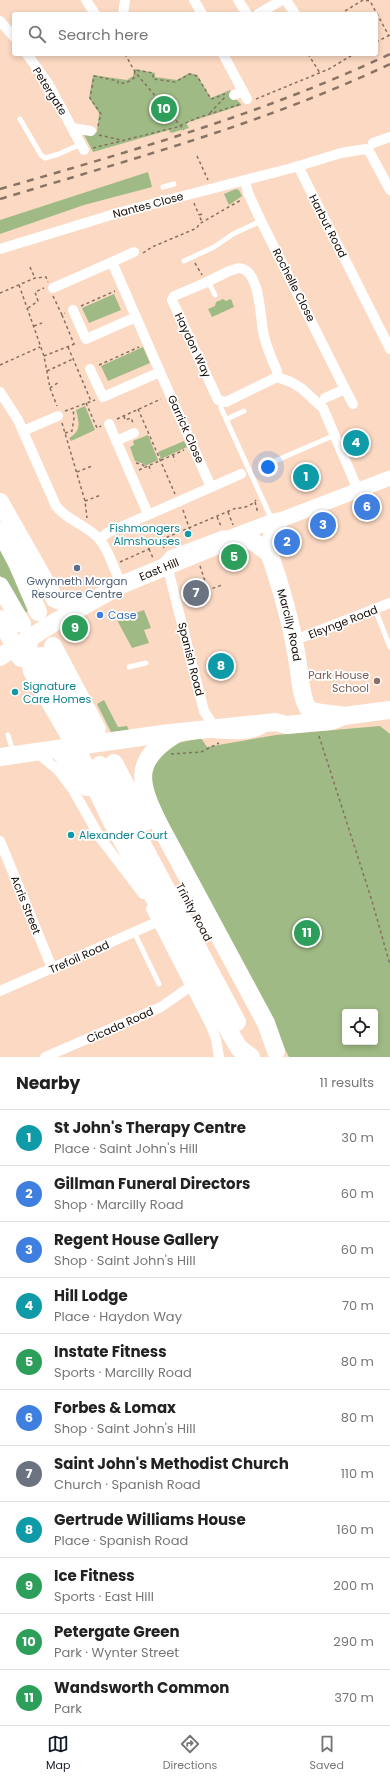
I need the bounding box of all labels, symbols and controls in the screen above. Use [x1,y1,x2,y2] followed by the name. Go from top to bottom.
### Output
[12,12,378,56] search box
[26,23,48,45] icon: search
[58,24,148,45] text: Search here
[29,64,71,118] street label: Petergate
[151,94,177,124] pin: 10
[111,188,185,222] street label: Nantes Close
[305,192,351,260] street label: Harbut Road
[269,246,319,325] street label: Rochelle Close
[171,310,215,381] street label: Haydon Way
[164,392,208,466] street label: Garrick Close
[343,428,369,458] pin: 4
[258,457,278,477] your location
[293,462,319,492] pin: 1
[354,492,380,522] pin: 6
[310,510,336,540] pin: 3
[109,520,180,549] place label: Fishmongers Almshouses
[274,527,300,557] pin: 2
[183,529,193,539] marker: Fishmongers Almshouses
[221,542,247,572] pin: 5
[137,554,181,585] street label: East Hill
[72,563,82,573] marker: Gwynneth Morgan Resource Centre
[26,573,128,602] place label: Gwynneth Morgan Resource Centre
[183,578,209,608] pin: 7
[273,587,305,662] street label: Marcilly Road
[306,601,380,643] street label: Elsynge Road
[108,607,137,623] place label: Case
[95,610,105,620] marker: Case
[62,613,88,643] pin: 9
[174,620,208,698] street label: Spanish Road
[208,651,234,681] pin: 8
[308,667,369,696] place label: Park House School
[372,676,382,686] marker: Park House School
[23,678,92,707] place label: Signature Care Homes
[10,687,20,697] marker: Signature Care Homes
[79,827,168,843] place label: Alexander Court
[66,830,76,840] marker: Alexander Court
[7,873,45,937] street label: Acris Street
[172,880,216,944] street label: Trinity Road
[294,918,320,948] pin: 11
[46,937,112,977] street label: Trefoil Road
[84,1003,156,1047] street label: Cicada Road
[342,1009,378,1045] map controls
[342,1009,378,1045] button: locate
[16,1071,80,1095] text: Nearby
[319,1073,374,1092] text: 11 results
[54,1117,246,1138] text: St John's Therapy Centre
[27,1128,31,1147] text: 1
[341,1128,374,1147] text: 30 m
[54,1139,198,1158] text: Place · Saint John's Hill
[54,1173,250,1194] text: Gillman Funeral Directors
[25,1184,33,1203] text: 2
[341,1184,374,1203] text: 60 m
[54,1195,184,1214] text: Shop · Marcilly Road
[54,1229,219,1250] text: Regent House Gallery
[25,1240,33,1259] text: 3
[341,1240,374,1259] text: 60 m
[54,1251,196,1270] text: Shop · Saint John's Hill
[54,1285,128,1306] text: Hill Lodge
[25,1296,33,1315] text: 4
[342,1296,374,1315] text: 70 m
[54,1307,182,1326] text: Place · Haydon Way
[54,1341,167,1362] text: Instate Fitness
[25,1352,33,1371] text: 5
[341,1352,374,1371] text: 80 m
[54,1363,192,1382] text: Sports · Marcilly Road
[54,1397,176,1418] text: Forbes & Lomax
[25,1408,33,1427] text: 6
[341,1408,374,1427] text: 80 m
[54,1419,196,1438] text: Shop · Saint John's Hill
[54,1453,289,1474] text: Saint John's Methodist Church
[26,1464,32,1483] text: 7
[341,1464,374,1483] text: 110 m
[54,1475,201,1494] text: Church · Spanish Road
[54,1509,246,1530] text: Gertrude Williams House
[25,1520,33,1539] text: 8
[337,1520,374,1539] text: 160 m
[54,1531,188,1550] text: Place · Spanish Road
[54,1565,135,1586] text: Ice Fitness
[25,1576,33,1595] text: 9
[333,1576,374,1595] text: 200 m
[54,1587,154,1606] text: Sports · East Hill
[54,1621,180,1642] text: Petergate Green
[22,1632,36,1651] text: 10
[333,1632,374,1651] text: 290 m
[54,1643,179,1662] text: Park · Wynter Street
[54,1677,229,1698] text: Wandsworth Common
[24,1688,34,1707] text: 11
[334,1688,374,1707] text: 370 m
[54,1699,82,1718] text: Park
[46,1733,70,1774] tab: Map
[163,1733,217,1774] tab: Directions
[310,1733,344,1774] tab: Saved

